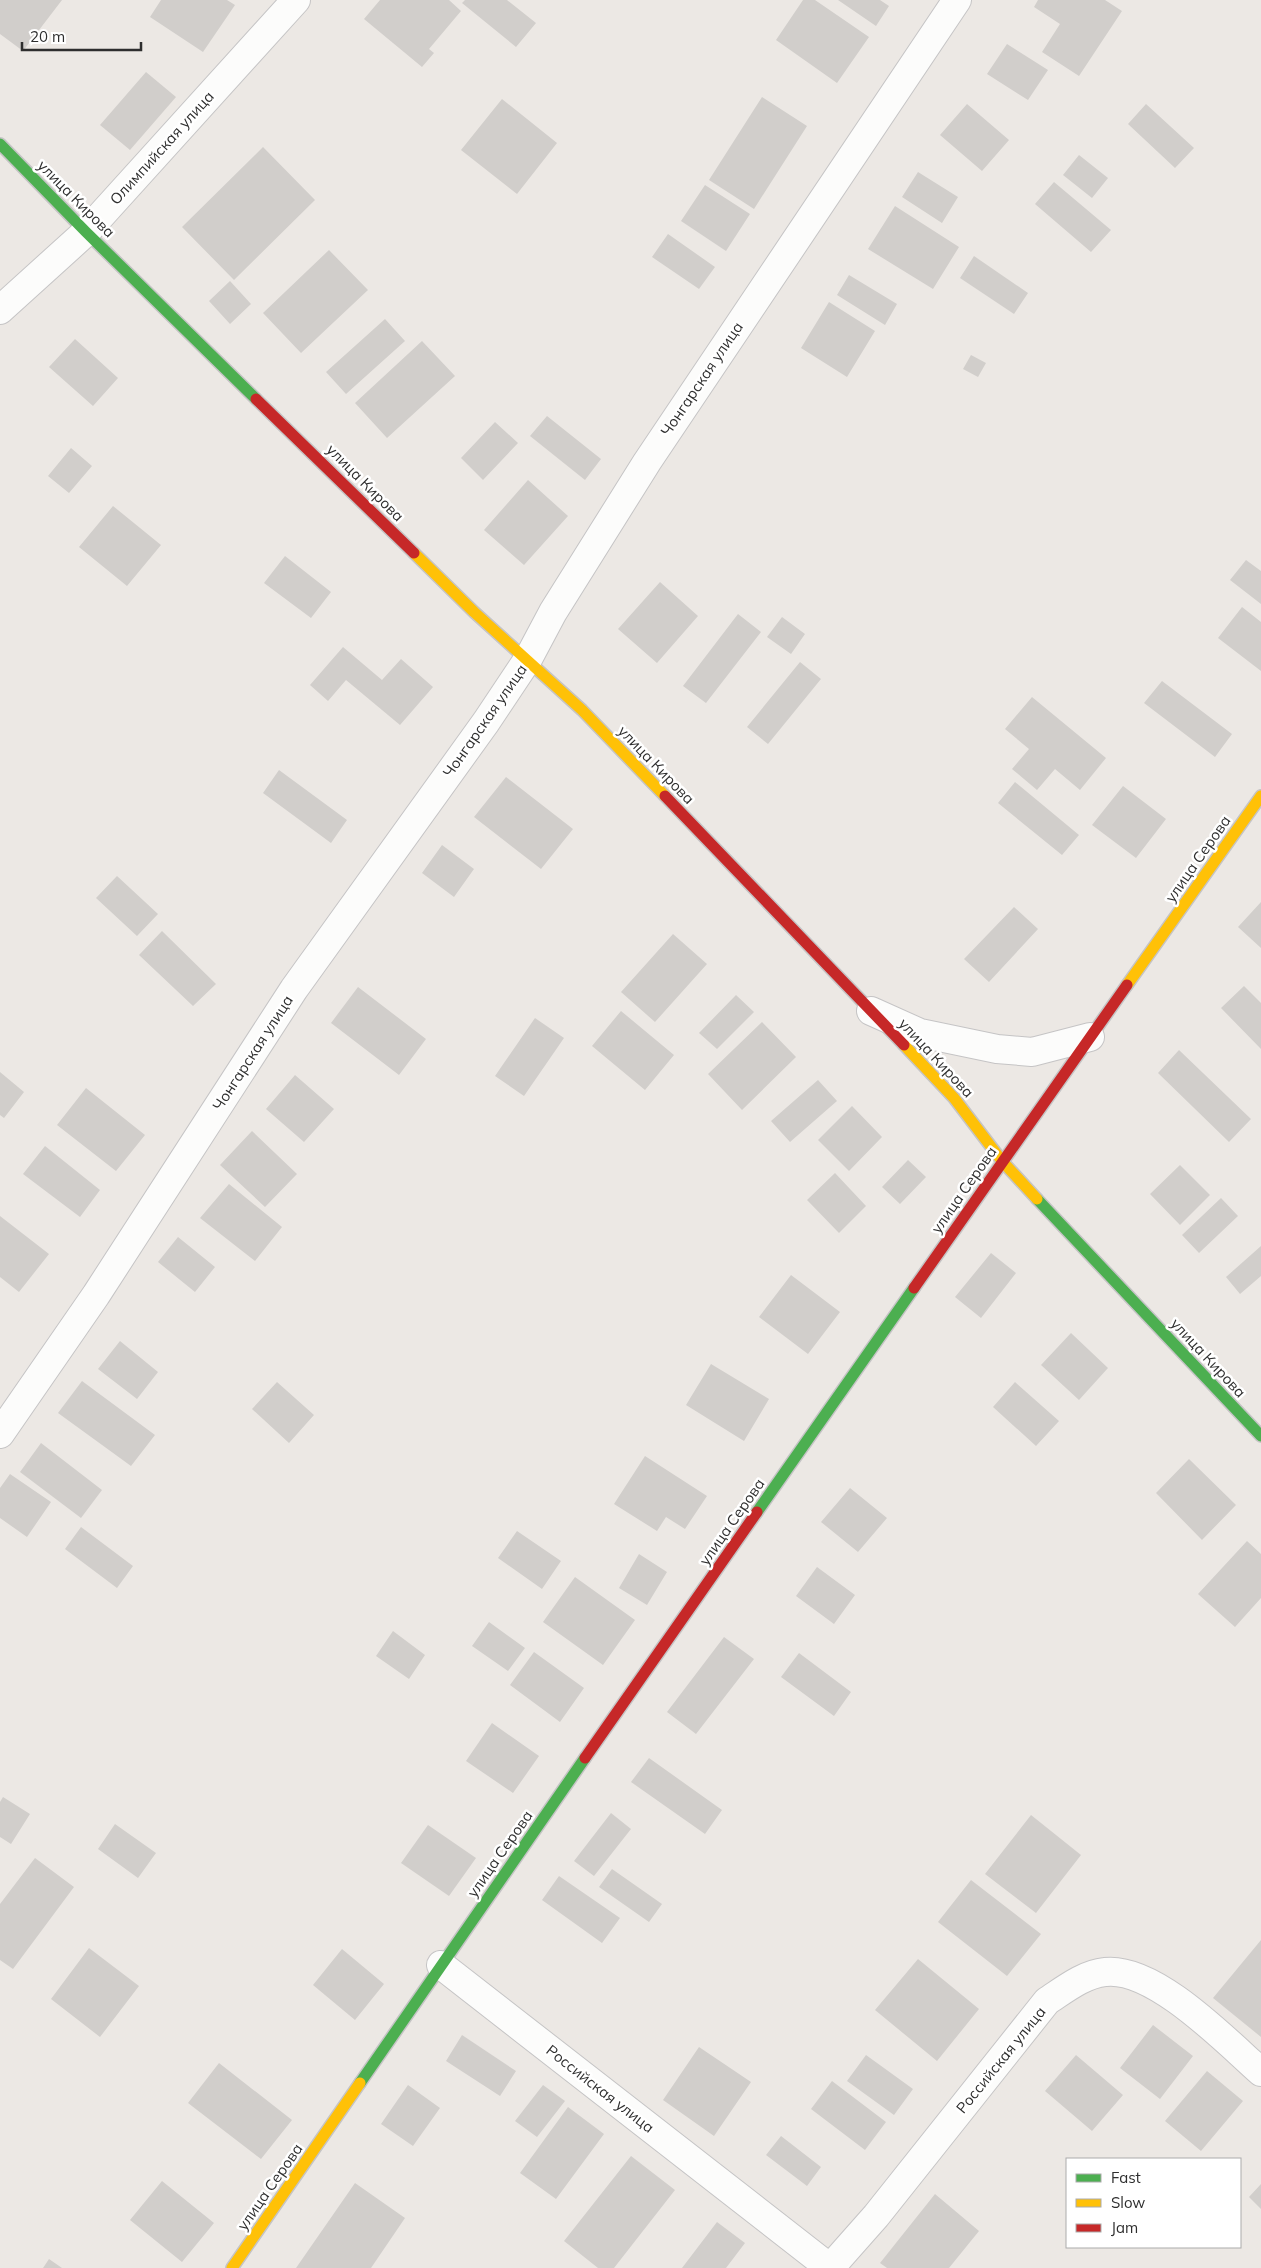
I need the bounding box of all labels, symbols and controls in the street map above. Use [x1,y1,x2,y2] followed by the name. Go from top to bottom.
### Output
[22,20,141,52] scale bar
[30,27,65,46] text: 20 m
[105,87,218,209] street label: Олимпийская улица
[34,156,119,241] street label: улица Кирова
[656,318,747,439] street label: Чонгарская улица
[323,440,408,525] street label: улица Кирова
[438,661,531,781] street label: Чонгарская улица
[614,721,699,808] street label: улица Кирова
[1161,812,1234,906] street label: улица Серова
[208,991,297,1114] street label: Чонгарская улица
[895,1014,978,1101] street label: улица Кирова
[927,1143,1000,1237] street label: улица Серова
[1167,1314,1250,1401] street label: улица Кирова
[695,1475,768,1569] street label: улица Серова
[463,1807,536,1901] street label: улица Серова
[952,2002,1049,2117] street label: Российская улица
[542,2041,658,2137] street label: Российская улица
[233,2140,306,2234] street label: улица Серова
[1066,2158,1241,2248] legend
[1111,2168,1141,2187] text: Fast
[1111,2193,1145,2212] text: Slow
[1111,2218,1138,2237] text: Jam

